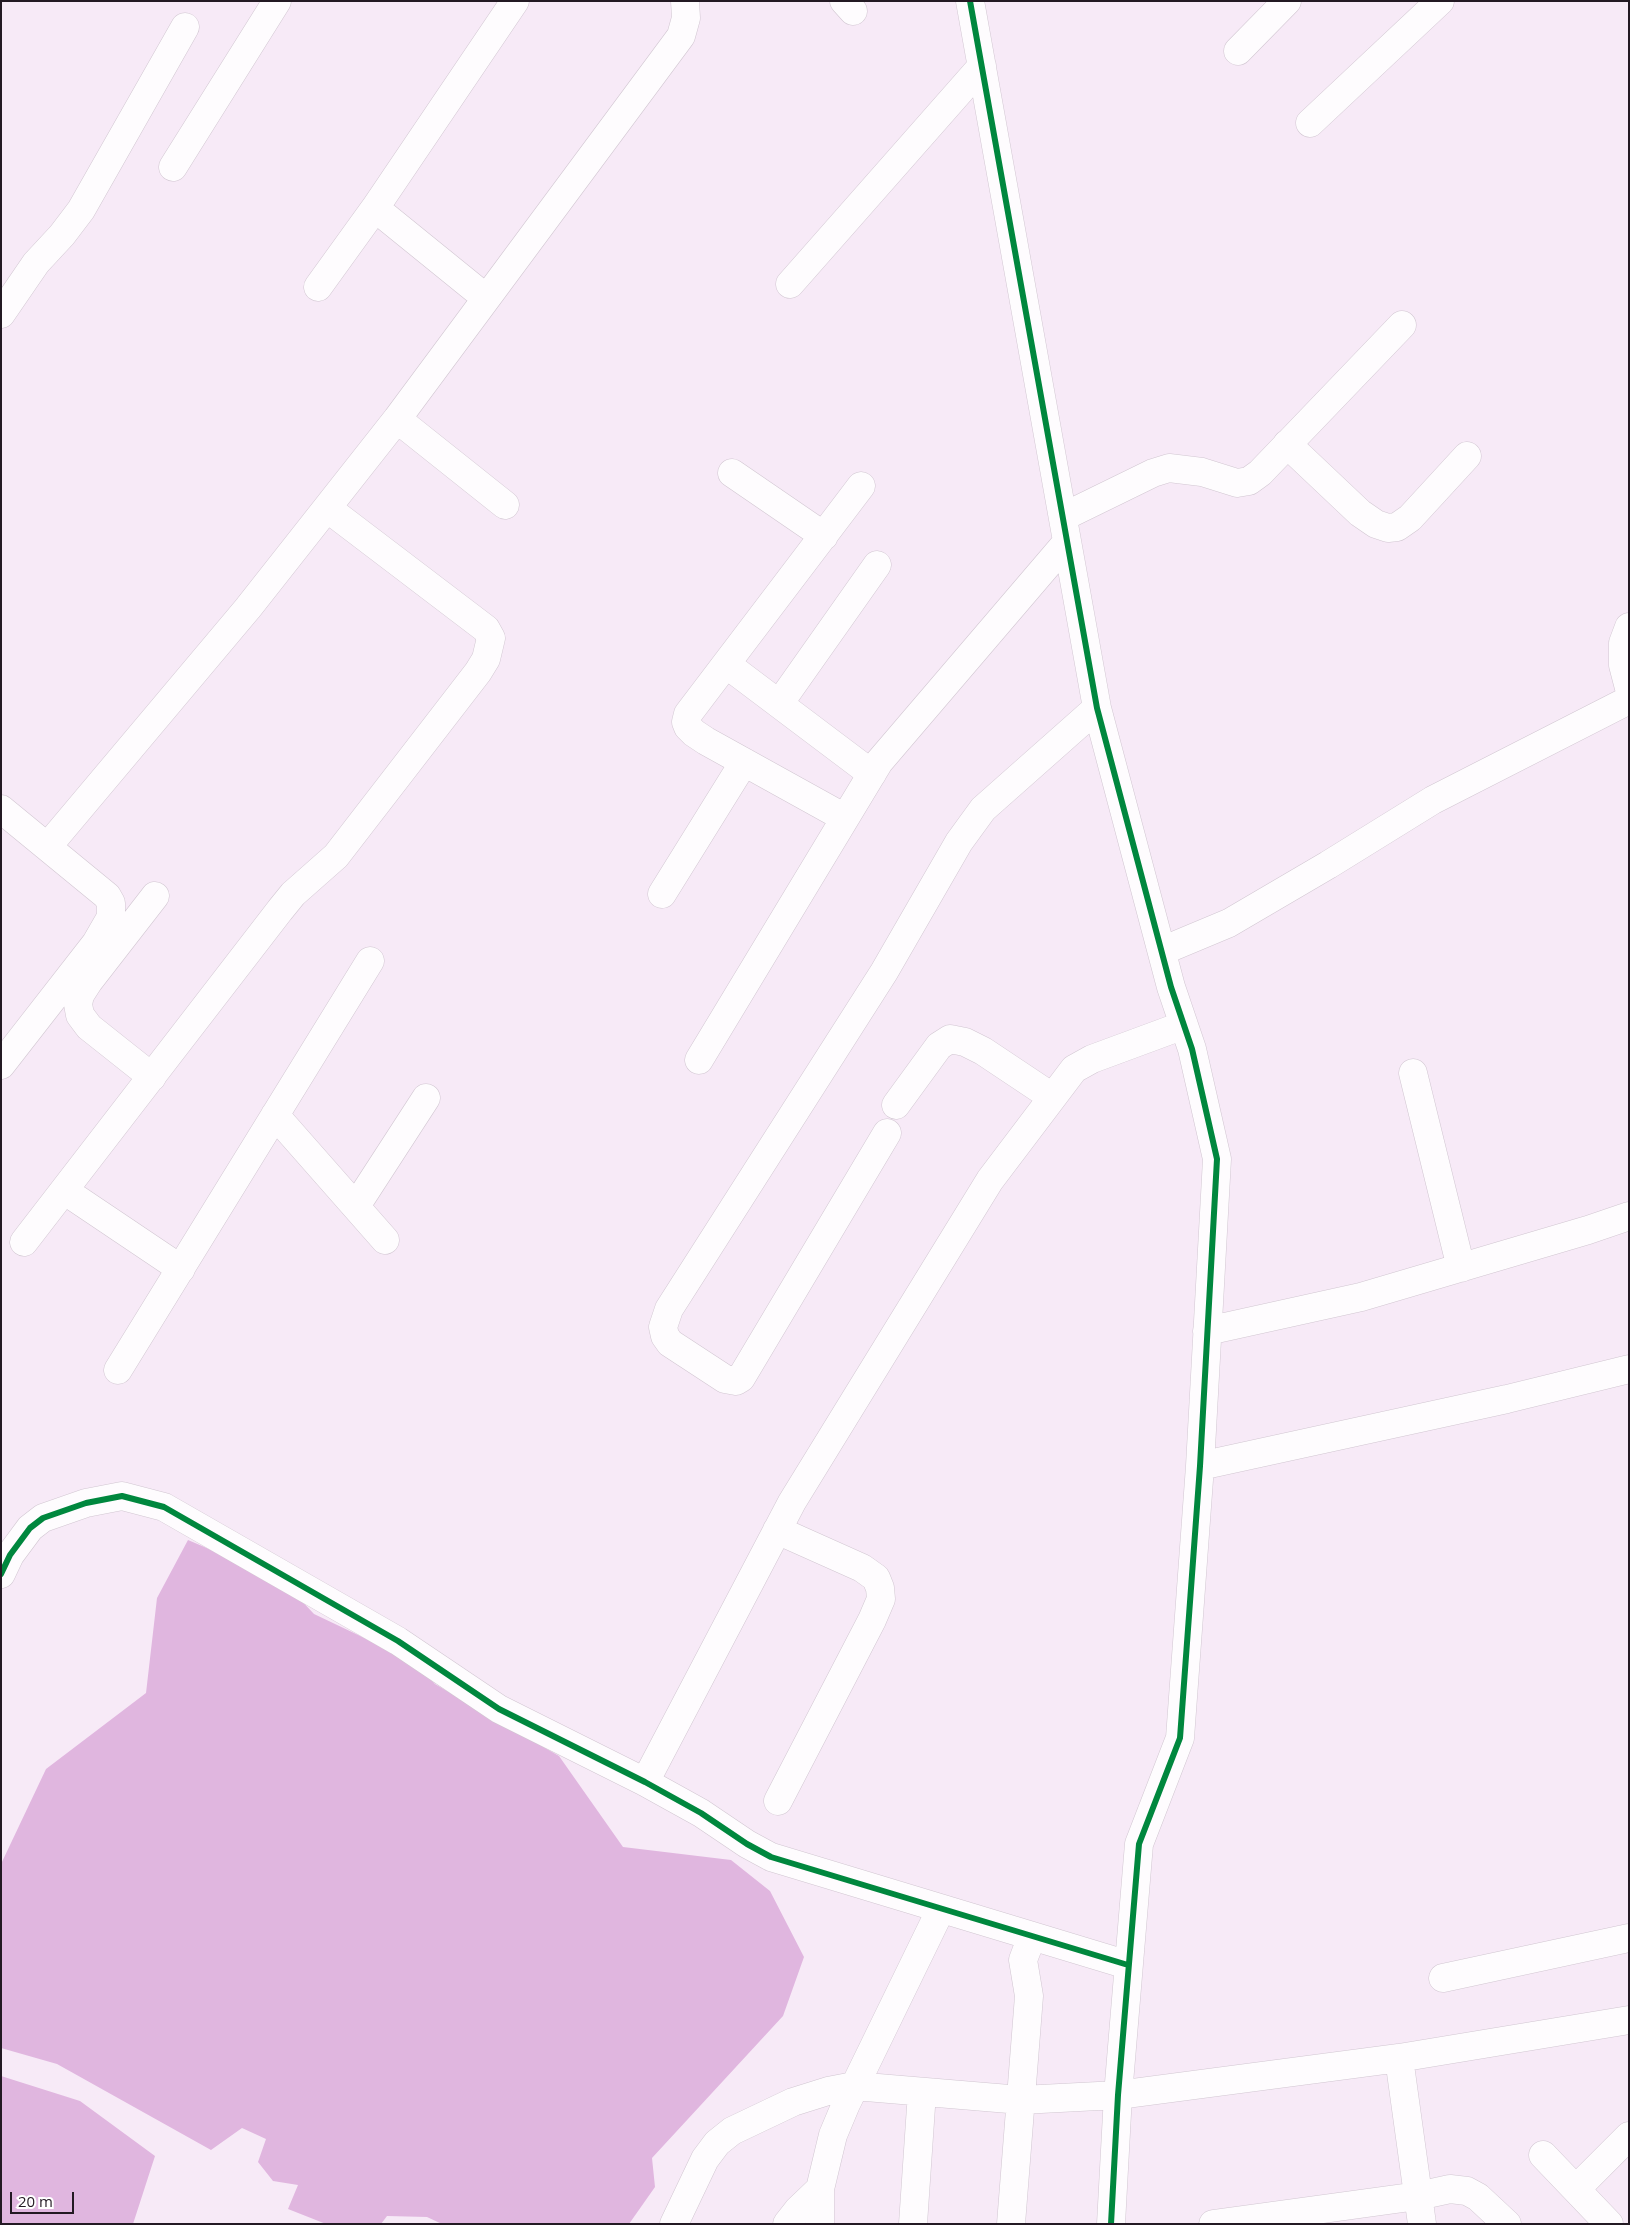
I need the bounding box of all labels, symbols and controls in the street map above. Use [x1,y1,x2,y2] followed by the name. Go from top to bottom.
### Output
[12,2182,76,2214] scale bar
[18,2191,53,2211] text: 20 m

